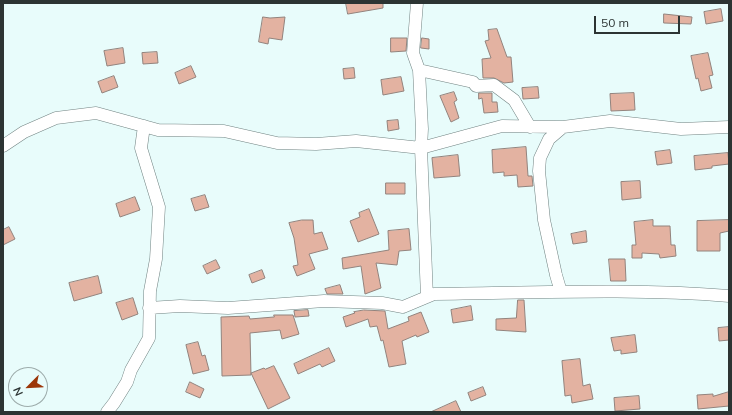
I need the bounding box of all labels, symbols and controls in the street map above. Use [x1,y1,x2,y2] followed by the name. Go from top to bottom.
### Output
[596,8,682,34] scale bar
[601,15,629,30] text: 50 m
[8,367,48,407] north arrow
[10,385,26,398] text: N

